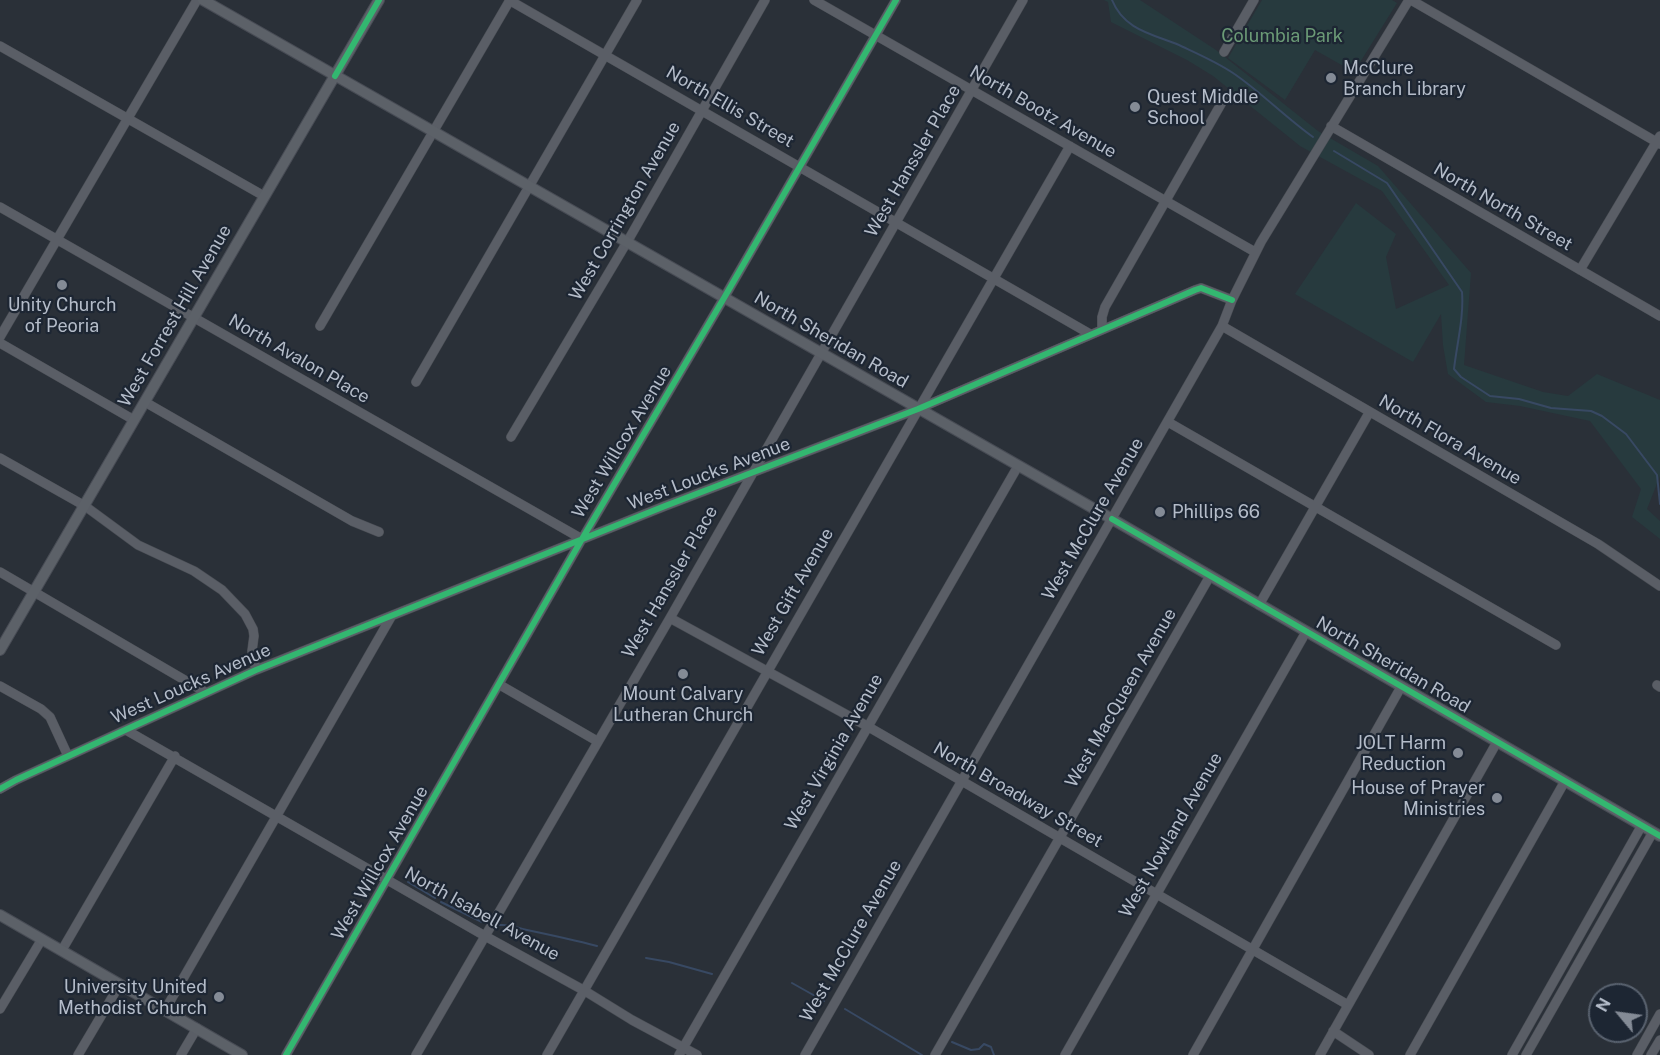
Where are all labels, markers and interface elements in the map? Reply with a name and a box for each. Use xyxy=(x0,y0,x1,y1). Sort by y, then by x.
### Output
park label: Columbia Park xyxy=(1221,25,1343,47)
place label: McClure Branch Library xyxy=(1343,57,1466,100)
street label: North Bootz Avenue xyxy=(966,61,1120,163)
street label: North Ellis Street xyxy=(662,62,798,152)
marker: McClure Branch Library xyxy=(1324,71,1338,85)
street label: West Hanssler Place xyxy=(861,81,965,241)
place label: Quest Middle School xyxy=(1147,86,1259,128)
marker: Quest Middle School xyxy=(1128,100,1142,114)
street label: West Corrington Avenue xyxy=(565,118,685,304)
street label: North North Street xyxy=(1430,158,1576,256)
street label: West Forrest Hill Avenue xyxy=(114,221,236,411)
marker: Unity Church of Peoria xyxy=(55,278,69,292)
street label: North Sheridan Road xyxy=(750,287,912,393)
place label: Unity Church of Peoria xyxy=(8,294,116,336)
street label: North Avalon Place xyxy=(225,310,373,408)
street label: West Willcox Avenue xyxy=(568,362,676,522)
street label: North Flora Avenue xyxy=(1375,390,1525,490)
street label: West Loucks Avenue xyxy=(625,433,793,515)
street label: West McClure Avenue xyxy=(1038,434,1148,604)
place label: Phillips 66 xyxy=(1172,501,1260,523)
street label: West Hanssler Place xyxy=(618,502,722,662)
marker: Phillips 66 xyxy=(1153,505,1167,519)
street label: West Gift Avenue xyxy=(748,524,838,660)
street label: West MacQueen Avenue xyxy=(1061,605,1181,791)
street label: North Sheridan Road xyxy=(1312,612,1474,718)
street label: West Loucks Avenue xyxy=(108,639,274,729)
marker: Mount Calvary Lutheran Church xyxy=(676,667,690,681)
street label: West Virginia Avenue xyxy=(780,670,888,834)
place label: Mount Calvary Lutheran Church xyxy=(613,683,753,726)
place label: JOLT Harm Reduction xyxy=(1356,732,1446,774)
street label: North Broadway Street xyxy=(929,738,1107,852)
marker: JOLT Harm Reduction xyxy=(1451,746,1465,760)
street label: West Nowland Avenue xyxy=(1115,749,1227,921)
place label: House of Prayer Ministries xyxy=(1351,777,1485,820)
street label: West Willcox Avenue xyxy=(327,782,433,944)
marker: House of Prayer Ministries xyxy=(1490,791,1504,805)
street label: West McClure Avenue xyxy=(796,856,906,1026)
street label: North Isabell Avenue xyxy=(401,862,563,966)
place label: University United Methodist Church xyxy=(58,976,207,1018)
north arrow xyxy=(1588,983,1648,1043)
marker: University United Methodist Church xyxy=(212,990,226,1004)
text: N xyxy=(1592,995,1615,1015)

